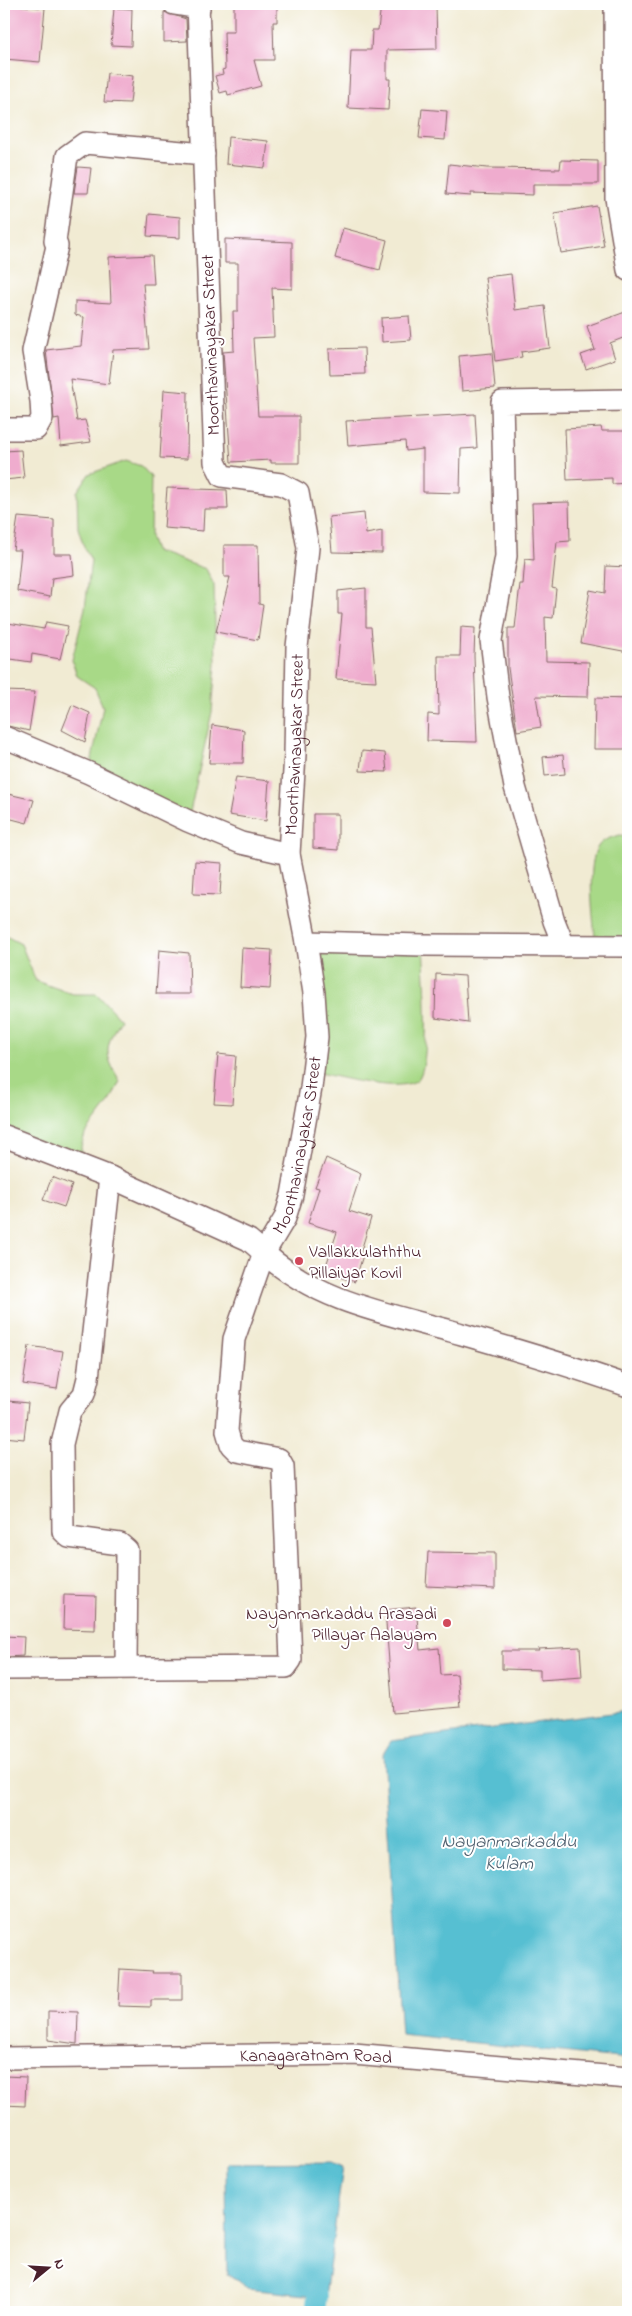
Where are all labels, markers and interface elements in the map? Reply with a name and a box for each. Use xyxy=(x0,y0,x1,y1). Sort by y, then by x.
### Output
street label: Moorthavinayakar Street xyxy=(196,254,228,436)
street label: Moorthavinayakar Street xyxy=(279,654,312,836)
street label: Moorthavinayakar Street xyxy=(267,1055,330,1240)
place label: Vallakkulaththu Pillaiyar Kovil xyxy=(308,1240,421,1287)
marker: Vallakkulaththu Pillaiyar Kovil xyxy=(293,1255,305,1267)
place label: Nayanmarkaddu Arasadi Pillayar Aalayam xyxy=(246,1602,437,1649)
marker: Nayanmarkaddu Arasadi Pillayar Aalayam xyxy=(441,1617,453,1629)
water label: Nayanmarkaddu Kulam xyxy=(442,1829,577,1878)
street label: Kanagaratnam Road xyxy=(240,2043,393,2072)
north arrow xyxy=(22,2244,72,2294)
text: N xyxy=(47,2257,70,2272)

